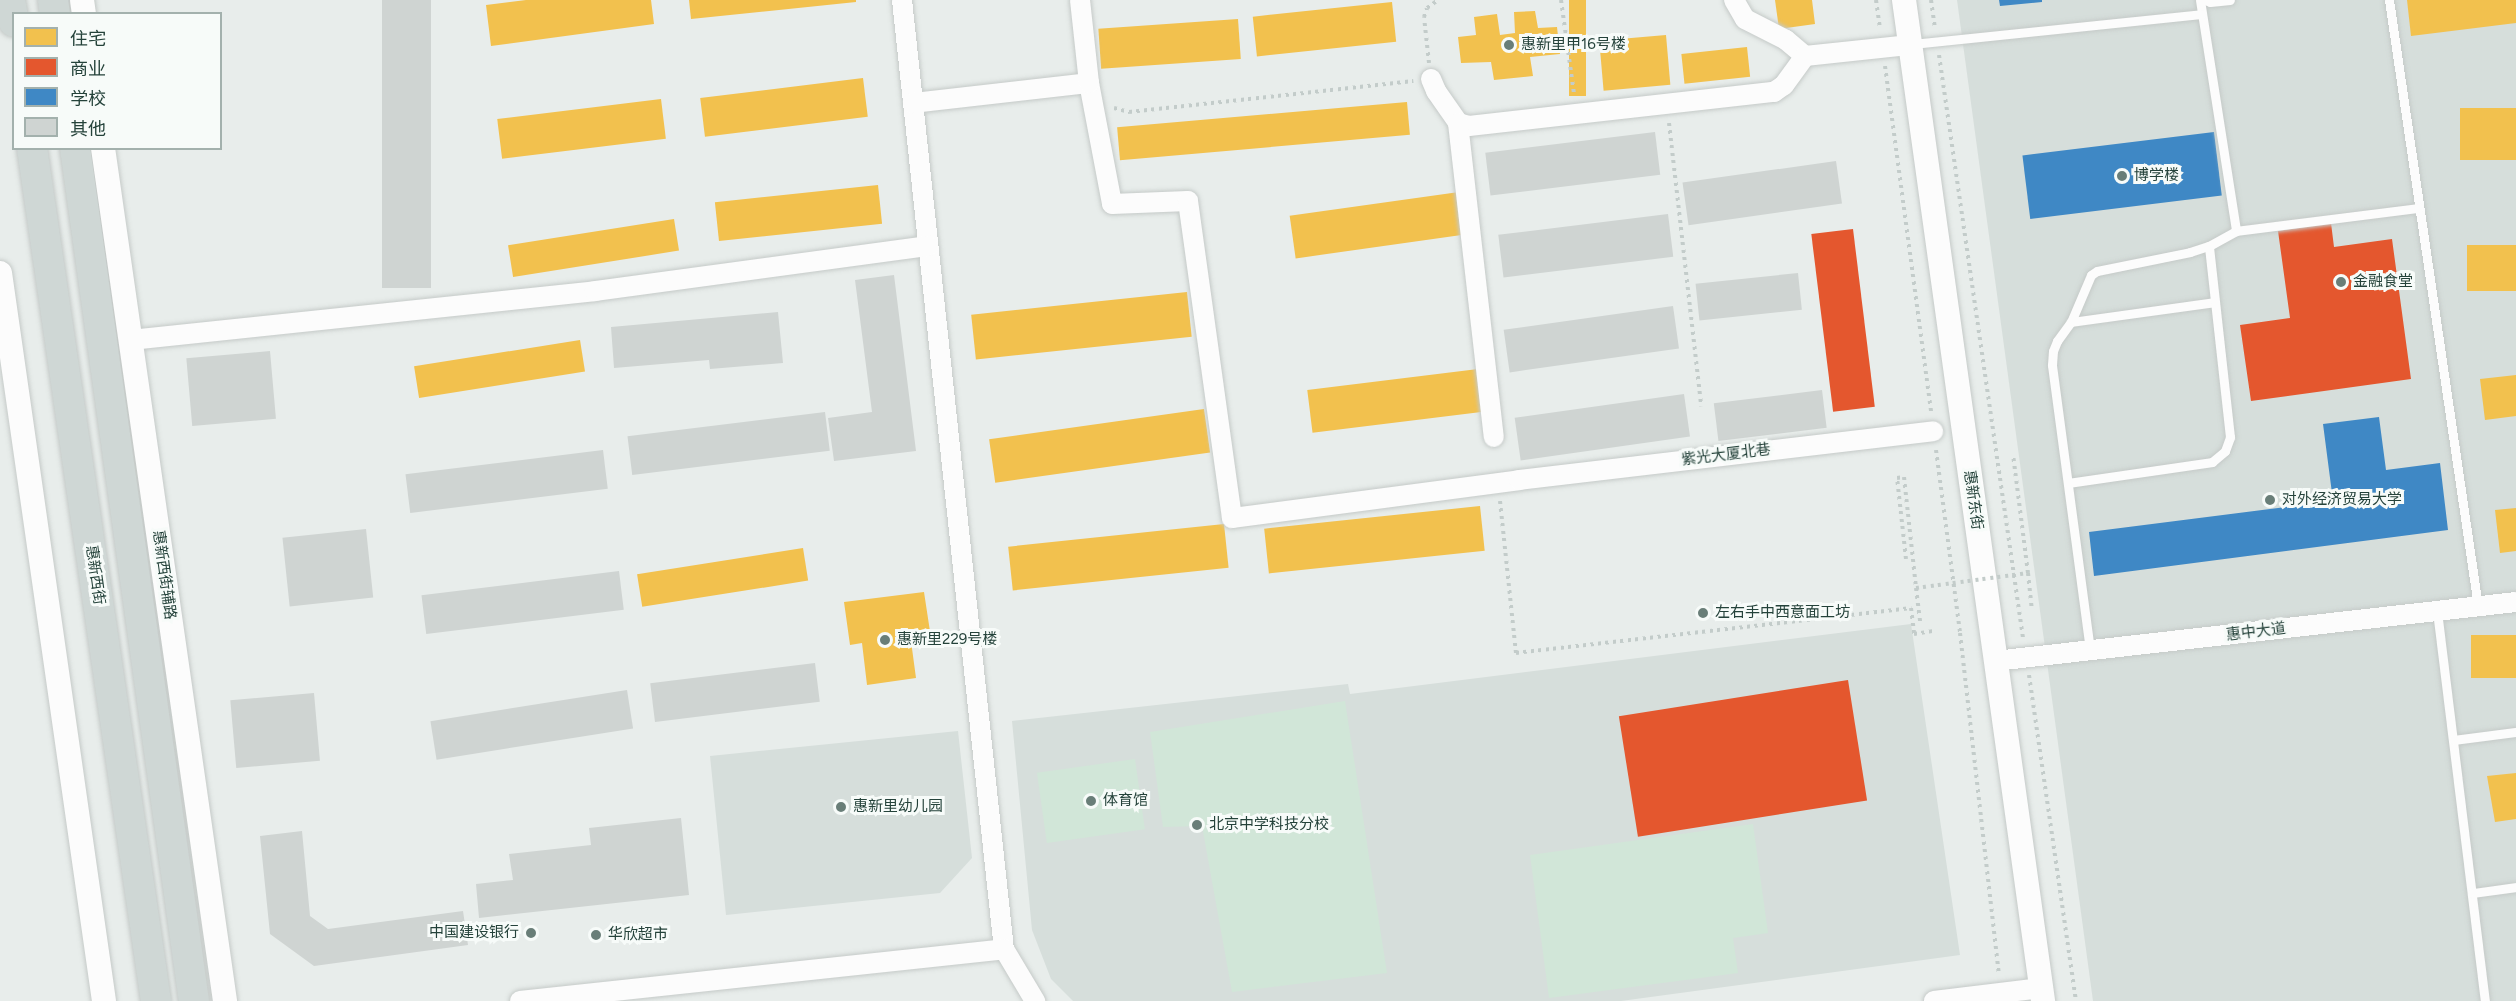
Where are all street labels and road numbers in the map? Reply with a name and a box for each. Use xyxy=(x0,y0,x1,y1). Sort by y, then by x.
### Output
street label: 紫光大厦北巷 xyxy=(1680,441,1772,469)
street label: 惠新东街 xyxy=(1960,469,1986,531)
street label: 惠新西街辅路 xyxy=(149,529,179,621)
street label: 惠新西街 xyxy=(82,544,108,606)
street label: 惠中大道 xyxy=(2225,619,2287,645)

